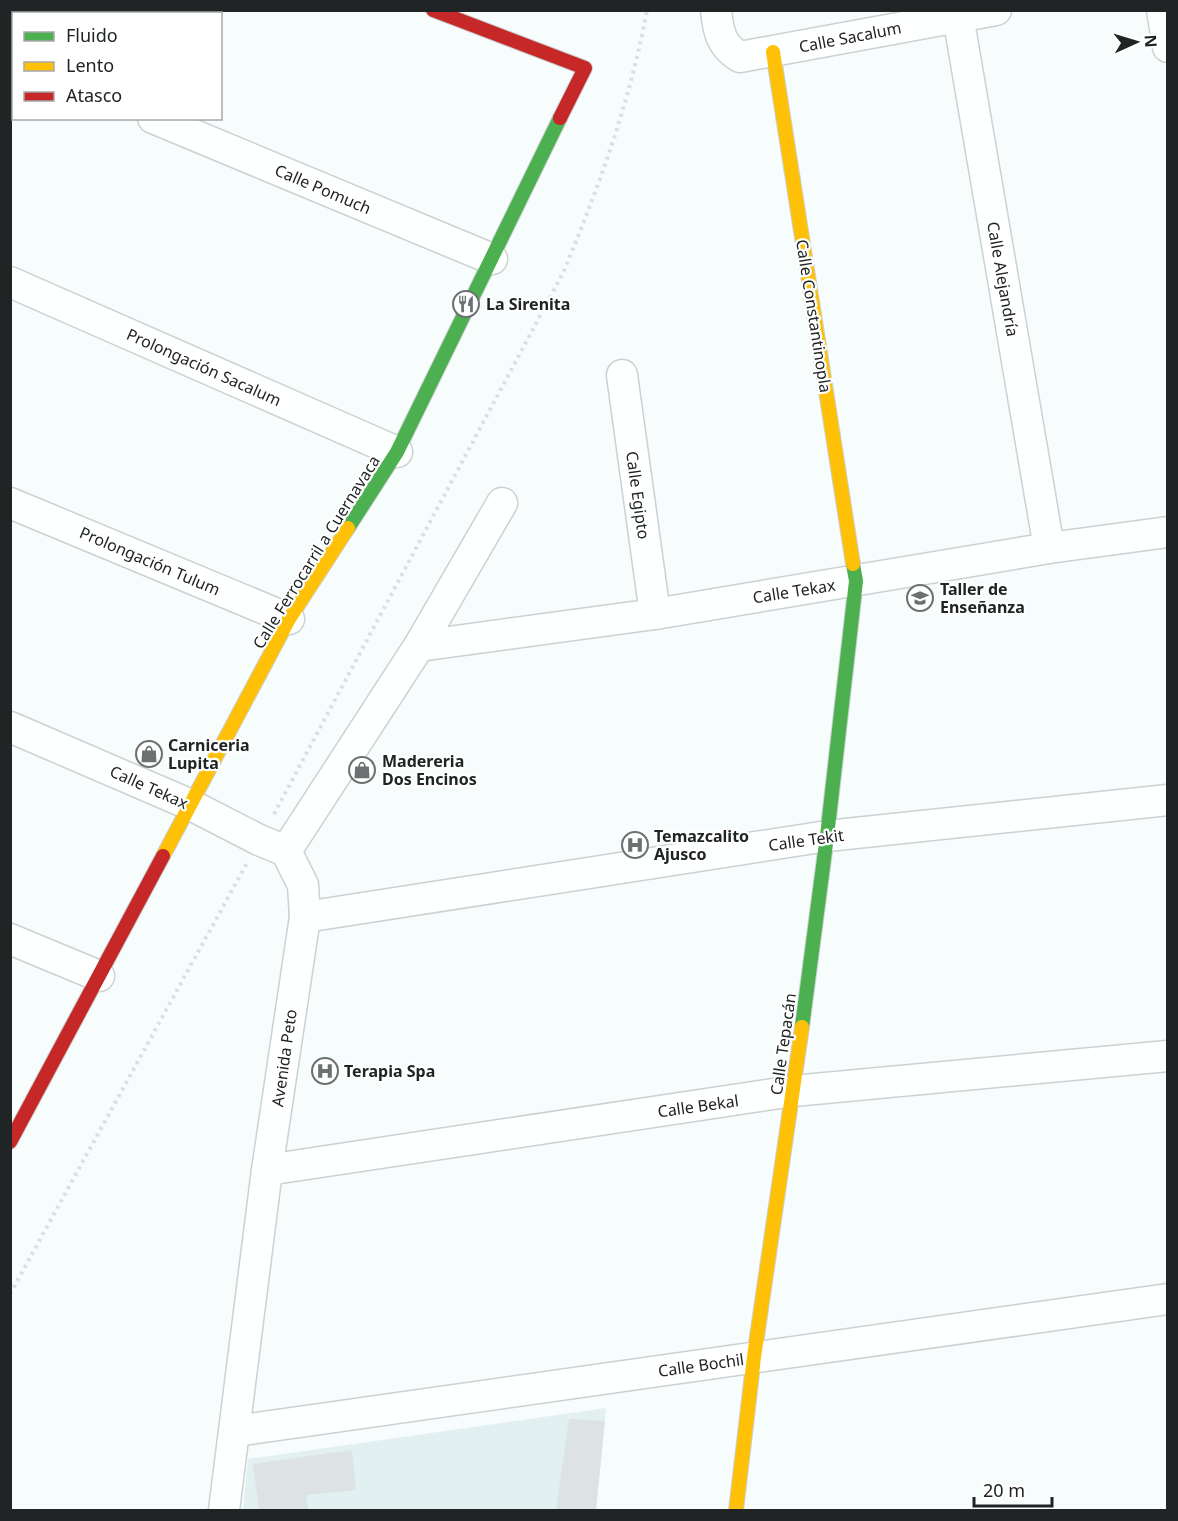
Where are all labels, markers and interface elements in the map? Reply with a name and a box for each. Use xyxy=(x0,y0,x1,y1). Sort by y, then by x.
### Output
legend xyxy=(12,12,222,120)
north arrow xyxy=(1106,12,1166,72)
street label: Calle Sacalum xyxy=(797,16,903,58)
text: Fluido xyxy=(66,23,118,47)
text: N xyxy=(1140,34,1162,48)
text: Lento xyxy=(66,53,114,77)
text: Atasco xyxy=(66,83,122,107)
street label: Calle Pomuch xyxy=(272,159,374,219)
street label: Calle Alejandría xyxy=(982,220,1024,338)
street label: Calle Constantinopla xyxy=(791,238,837,394)
restaurant icon: La Sirenita xyxy=(451,289,481,319)
place label: La Sirenita xyxy=(486,293,570,315)
street label: Prolongación Sacalum xyxy=(123,323,285,411)
street label: Calle Egipto xyxy=(621,450,655,540)
street label: Calle Ferrocarril a Cuernavaca xyxy=(247,451,385,653)
street label: Prolongación Tulum xyxy=(76,521,224,601)
street label: Calle Tekax xyxy=(751,574,837,608)
place label: Taller de Enseñanza xyxy=(940,578,1025,618)
school or university icon: Taller de Enseñanza xyxy=(905,583,935,613)
place label: Carniceria Lupita xyxy=(168,734,250,774)
shop icon: Carniceria Lupita xyxy=(134,739,164,769)
place label: Madereria Dos Encinos xyxy=(382,750,477,790)
shop icon: Madereria Dos Encinos xyxy=(347,755,377,785)
street label: Calle Tekax xyxy=(106,760,192,814)
street label: Calle Tekit xyxy=(767,824,845,856)
place label: Temazcalito Ajusco xyxy=(654,825,749,865)
hospital icon: Temazcalito Ajusco xyxy=(620,830,650,860)
street label: Calle Tepacán xyxy=(765,992,801,1096)
street label: Avenida Peto xyxy=(266,1008,302,1108)
hospital icon: Terapia Spa xyxy=(310,1056,340,1086)
place label: Terapia Spa xyxy=(344,1060,435,1082)
street label: Calle Bekal xyxy=(656,1089,740,1123)
street label: Calle Bochil xyxy=(657,1348,745,1382)
scale bar xyxy=(974,1470,1052,1508)
text: 20 m xyxy=(983,1478,1025,1502)

